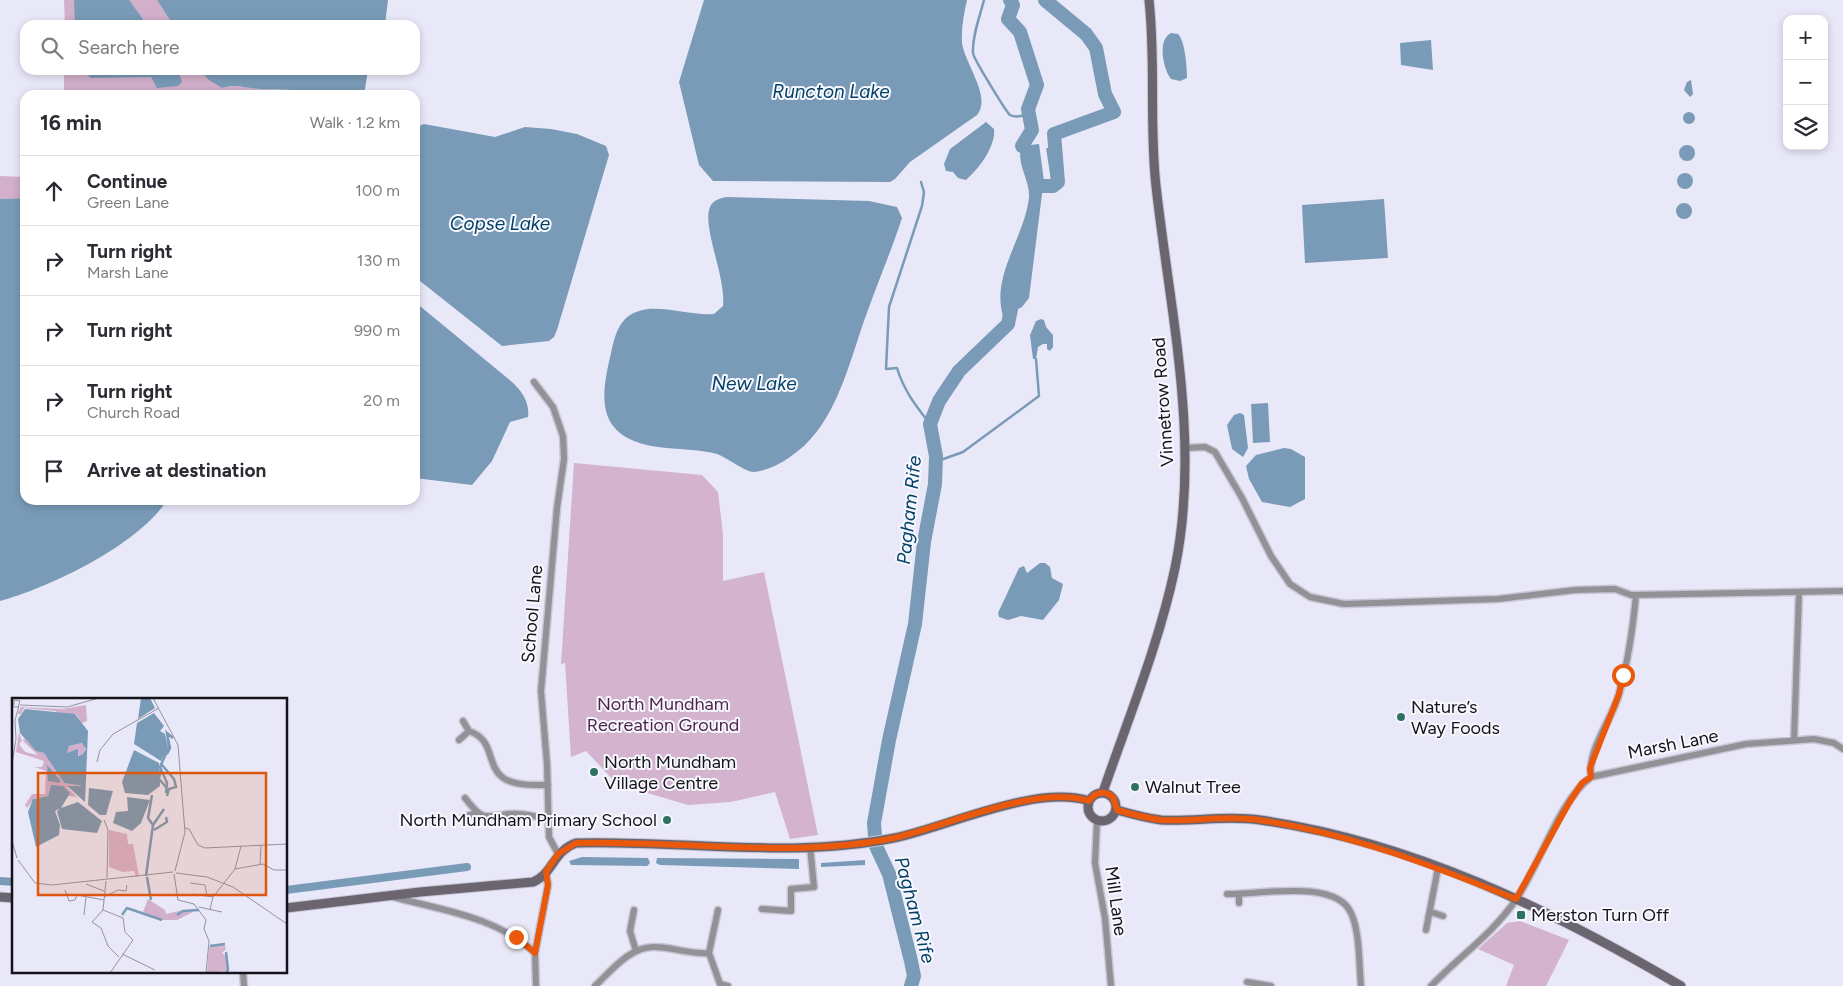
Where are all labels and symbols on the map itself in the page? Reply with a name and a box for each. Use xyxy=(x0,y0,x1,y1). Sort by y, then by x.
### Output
water label: Runcton Lake xyxy=(772,80,890,103)
water label: Copse Lake xyxy=(450,212,551,235)
street label: Vinnetrow Road xyxy=(1148,337,1178,467)
water label: New Lake xyxy=(711,372,797,395)
water label: Pagham Rife xyxy=(892,454,926,566)
street label: School Lane xyxy=(517,564,547,664)
route start xyxy=(1612,664,1635,687)
park label: North Mundham Recreation Ground xyxy=(587,693,739,736)
place label: Nature’s Way Foods xyxy=(1411,696,1500,739)
inset map xyxy=(12,698,288,974)
marker: Nature’s Way Foods xyxy=(1395,711,1407,723)
street label: Marsh Lane xyxy=(1626,724,1720,764)
place label: North Mundham Village Centre xyxy=(604,751,736,794)
marker: North Mundham Village Centre xyxy=(588,766,600,778)
place label: Walnut Tree xyxy=(1145,776,1241,798)
marker: Walnut Tree xyxy=(1129,781,1141,793)
place label: North Mundham Primary School xyxy=(400,809,657,831)
marker: North Mundham Primary School xyxy=(661,814,673,826)
water label: Pagham Rife xyxy=(890,854,940,966)
street label: Mill Lane xyxy=(1100,865,1132,937)
place label: Merston Turn Off xyxy=(1531,904,1670,926)
marker: Merston Turn Off xyxy=(1515,909,1527,921)
route end xyxy=(505,926,528,949)

